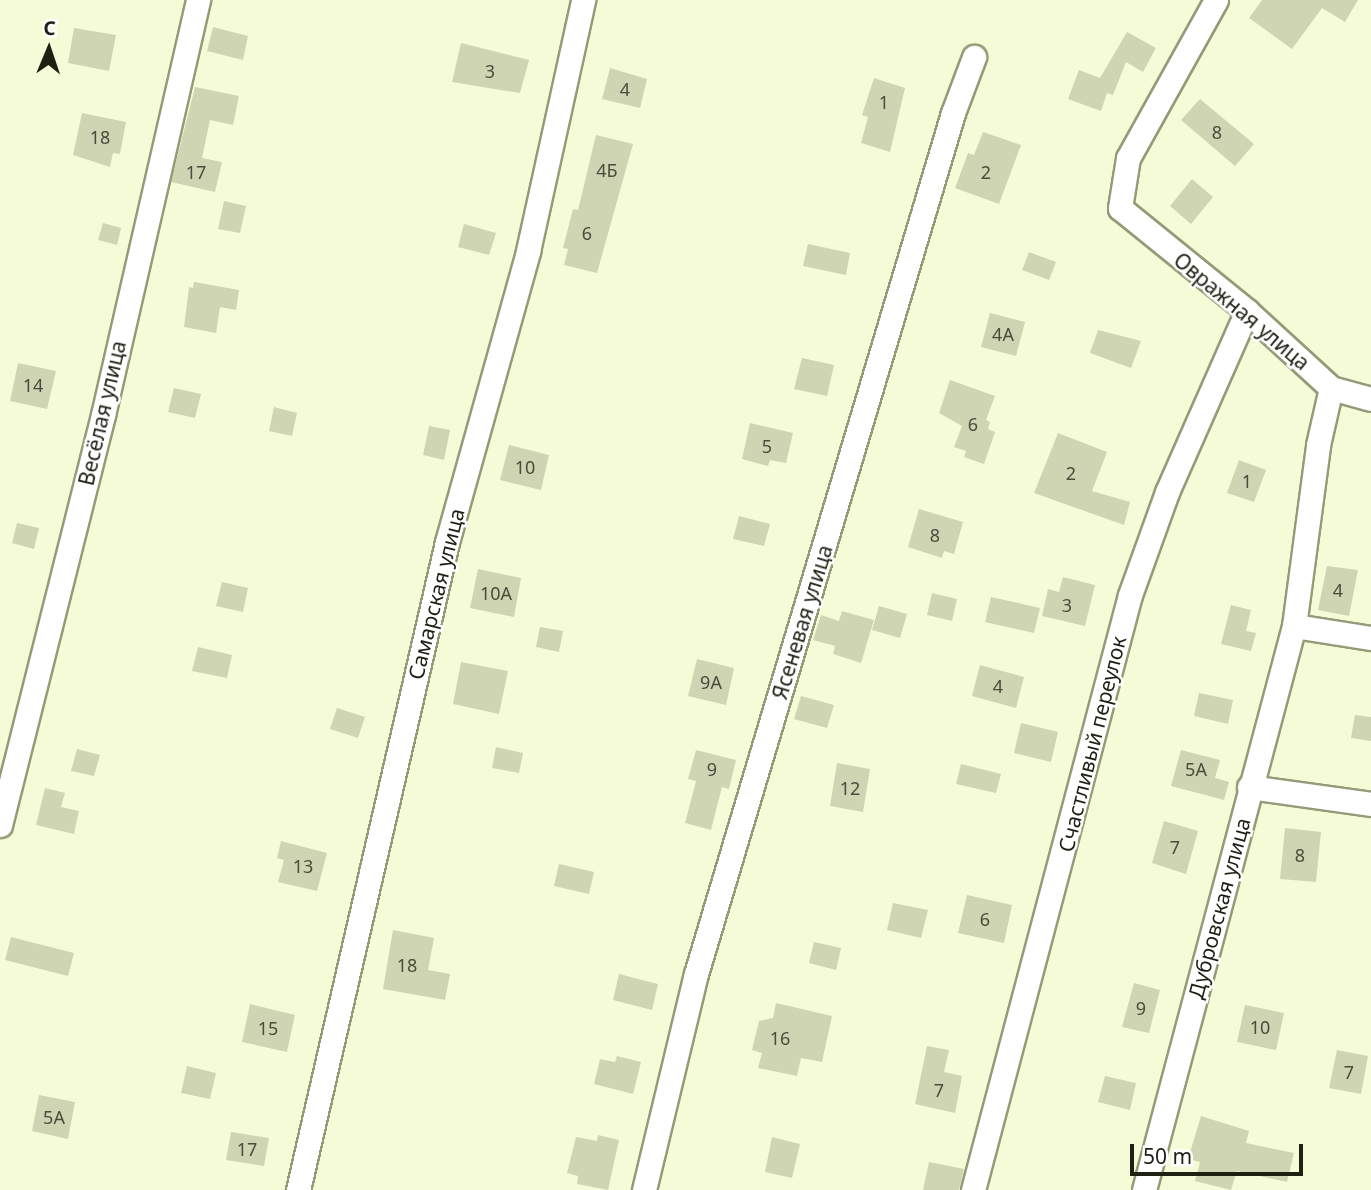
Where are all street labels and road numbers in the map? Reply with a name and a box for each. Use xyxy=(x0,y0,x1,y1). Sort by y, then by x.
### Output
street label: Овражная улица xyxy=(1169,247,1315,375)
street label: Весёлая улица xyxy=(73,338,131,488)
street label: Самарская улица xyxy=(403,506,469,682)
street label: Ясеневая улица xyxy=(767,542,837,702)
street label: Счастливый переулок xyxy=(1053,633,1131,855)
street label: Дубровская улица xyxy=(1183,815,1255,1001)

